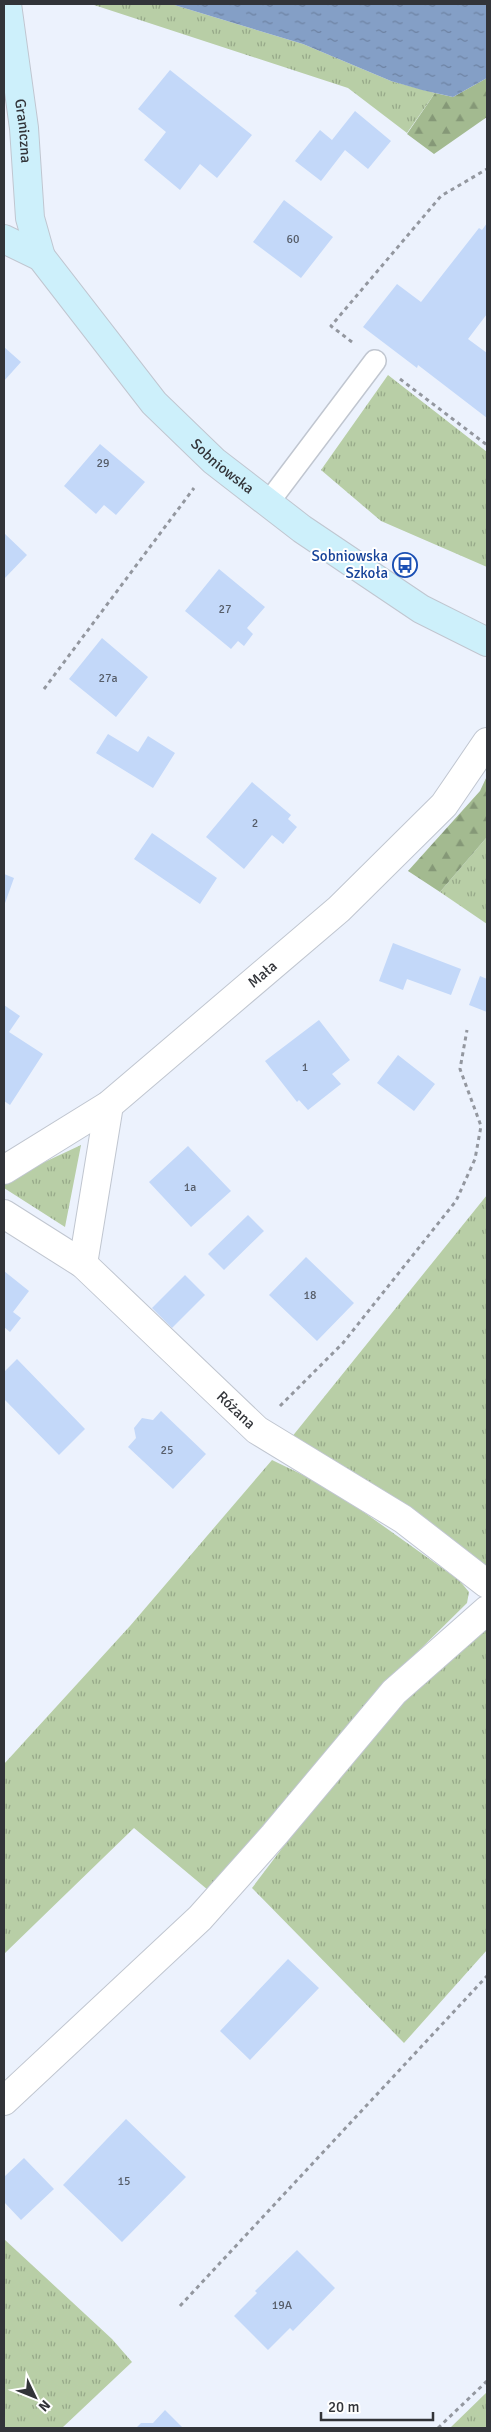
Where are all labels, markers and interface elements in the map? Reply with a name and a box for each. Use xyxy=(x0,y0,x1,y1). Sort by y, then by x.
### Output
street label: Graniczna xyxy=(11,98,35,164)
house number: 60 xyxy=(287,232,299,247)
street label: Sobniowska xyxy=(187,435,258,498)
house number: 29 xyxy=(97,456,109,471)
place label: Sobniowska Szkoła xyxy=(312,547,388,582)
bus stop icon: Sobniowska Szkoła xyxy=(392,552,418,578)
house number: 27 xyxy=(219,602,231,617)
house number: 27a xyxy=(98,671,118,686)
house number: 2 xyxy=(252,816,258,831)
street label: Mała xyxy=(244,957,281,992)
house number: 1 xyxy=(302,1060,308,1075)
house number: 1a xyxy=(184,1180,196,1195)
house number: 18 xyxy=(304,1288,316,1303)
street label: Różana xyxy=(213,1387,259,1433)
house number: 25 xyxy=(161,1443,173,1458)
house number: 15 xyxy=(118,2174,130,2189)
house number: 19A xyxy=(272,2298,293,2313)
north arrow xyxy=(10,2372,60,2422)
scale bar xyxy=(321,2390,434,2422)
text: N xyxy=(35,2396,54,2415)
text: 20 m xyxy=(328,2398,359,2416)

